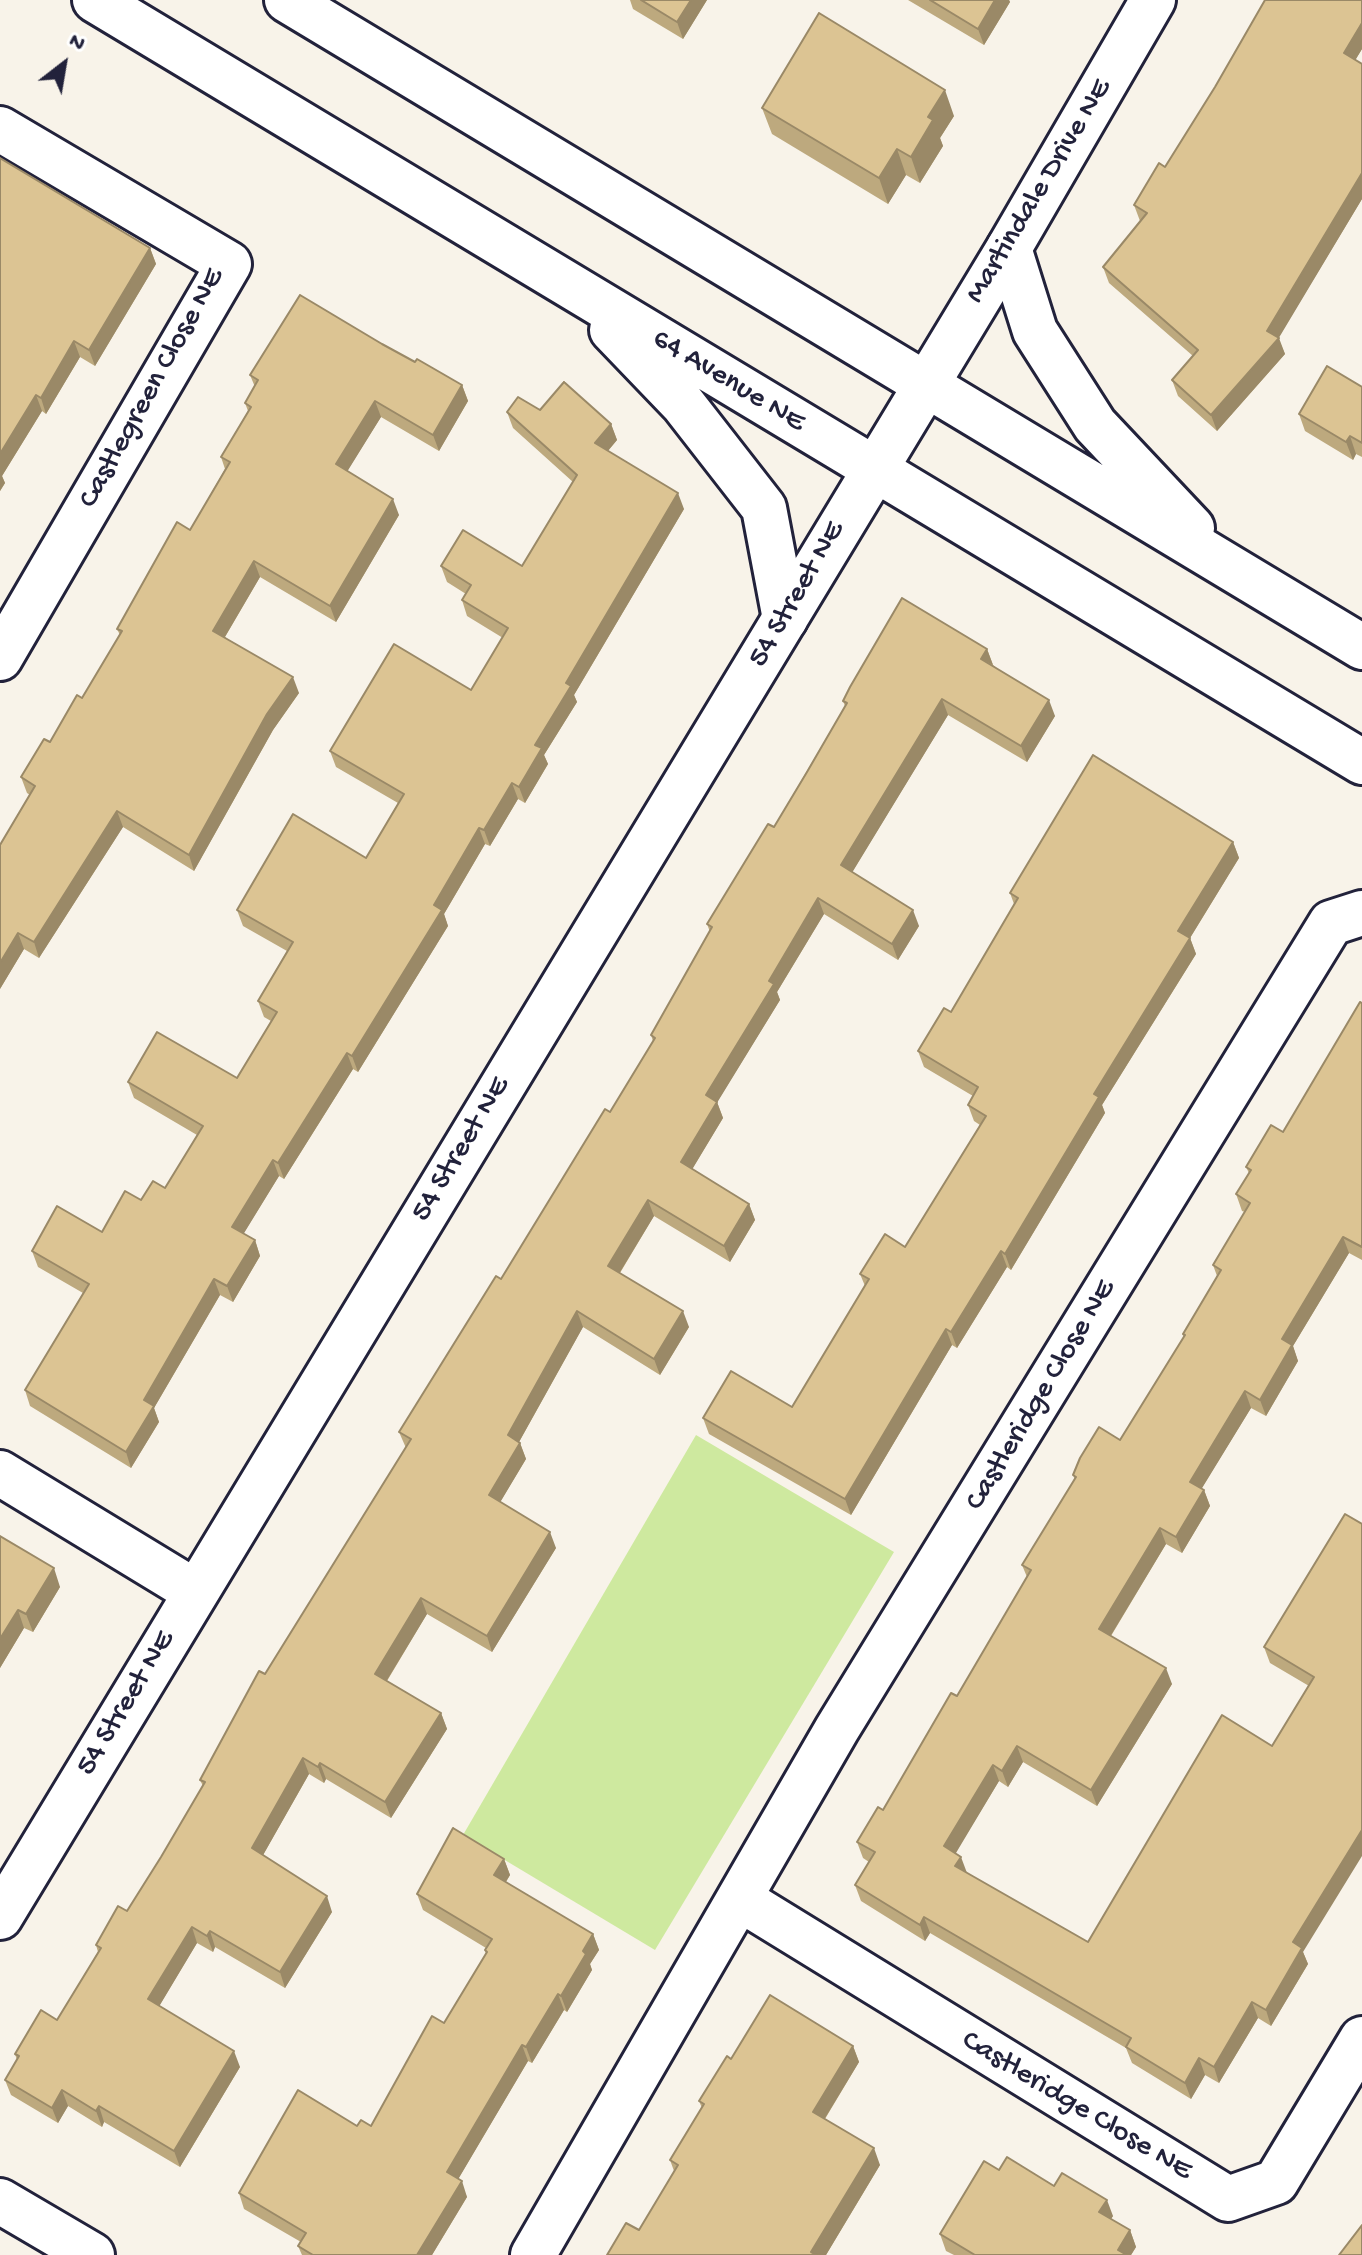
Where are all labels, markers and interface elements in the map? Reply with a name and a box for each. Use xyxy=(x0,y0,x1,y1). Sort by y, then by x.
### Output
north arrow xyxy=(24,24,104,104)
text: N xyxy=(64,29,89,58)
street label: Martindale Drive NE xyxy=(959,73,1121,311)
street label: Castlegreen Close NE xyxy=(72,263,234,515)
street label: 64 Avenue NE xyxy=(645,322,811,442)
street label: 54 Street NE xyxy=(742,516,854,674)
street label: 54 Street NE xyxy=(405,1071,519,1229)
street label: Castleridge Close NE xyxy=(959,1274,1125,1518)
street label: 54 Street NE xyxy=(70,1625,184,1783)
street label: Castleridge Close NE xyxy=(954,2024,1198,2190)

